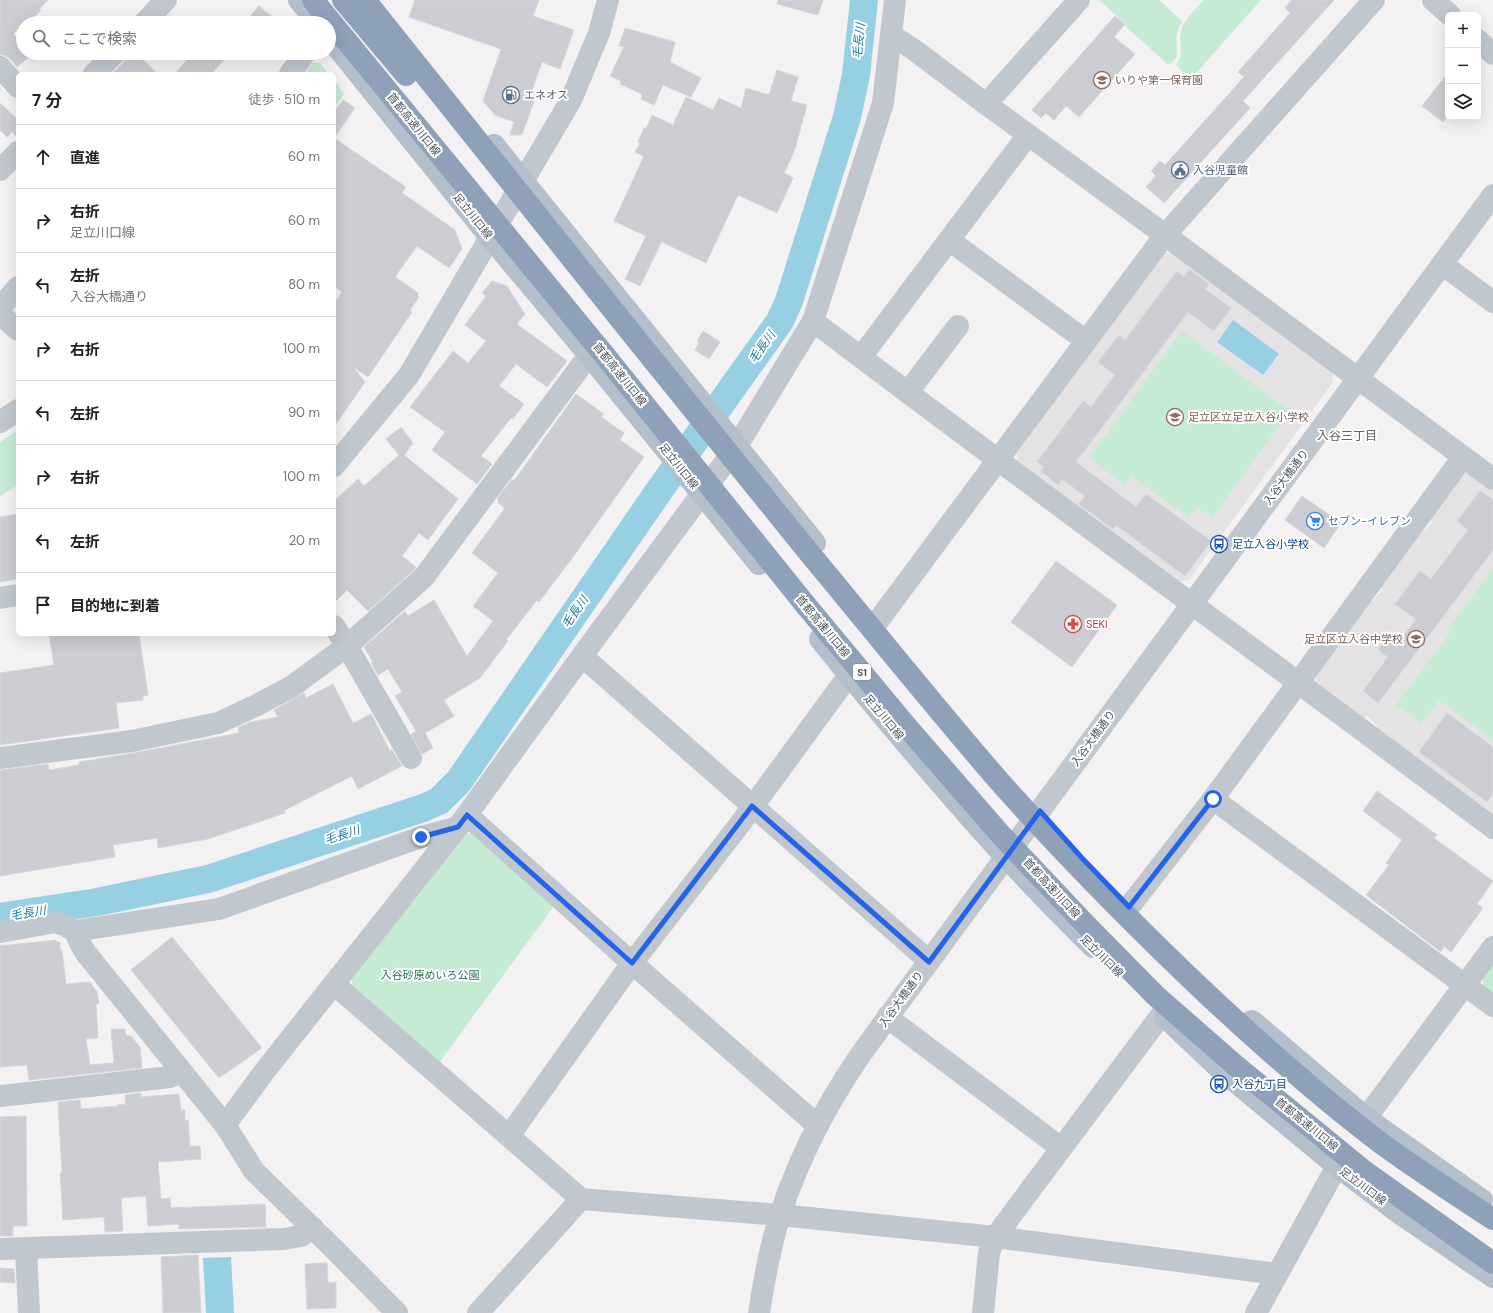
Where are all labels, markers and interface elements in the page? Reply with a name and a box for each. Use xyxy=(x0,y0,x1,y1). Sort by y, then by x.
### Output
map controls xyxy=(1445,12,1481,120)
button: + xyxy=(1445,12,1481,48)
search box xyxy=(16,16,336,60)
water label: 毛長川 xyxy=(849,20,869,60)
icon: search xyxy=(30,27,52,49)
text: ここで検索 xyxy=(62,29,137,49)
button: − xyxy=(1445,48,1481,84)
school or university icon: いりや第一保育園 xyxy=(1092,70,1112,90)
place label: いりや第一保育園 xyxy=(1115,73,1203,87)
button: layers xyxy=(1445,84,1481,120)
fuel station icon: エネオス xyxy=(501,85,521,105)
place label: エネオス xyxy=(524,88,568,102)
text: 7 分 xyxy=(32,89,62,111)
street label: 首都高速川口線 xyxy=(384,90,444,158)
text: 徒歩 · 510 m xyxy=(249,91,320,108)
icon: ahead xyxy=(32,146,54,168)
text: 直進 xyxy=(70,148,100,168)
text: 60 m xyxy=(288,148,320,165)
public building icon: 入谷児童館 xyxy=(1170,160,1190,180)
place label: 入谷児童館 xyxy=(1193,163,1248,177)
street label: 足立川口線 xyxy=(450,190,496,242)
text: 右折 xyxy=(70,202,100,222)
icon: right xyxy=(32,210,54,232)
text: 60 m xyxy=(288,212,320,229)
text: 足立川口線 xyxy=(70,224,135,241)
text: 左折 xyxy=(70,266,100,286)
icon: left xyxy=(32,274,54,296)
text: 80 m xyxy=(288,276,320,293)
text: 入谷大橋通り xyxy=(70,288,148,305)
water label: 毛長川 xyxy=(745,326,780,366)
icon: right xyxy=(32,338,54,360)
text: 右折 xyxy=(70,340,100,360)
text: 100 m xyxy=(283,340,320,357)
street label: 首都高速川口線 xyxy=(590,340,650,408)
icon: left xyxy=(32,402,54,424)
text: 左折 xyxy=(70,404,100,424)
text: 90 m xyxy=(288,404,320,421)
school or university icon: 足立区立足立入谷小学校 xyxy=(1165,407,1185,427)
place label: 足立区立足立入谷小学校 xyxy=(1188,410,1309,424)
district label: 入谷三丁目 xyxy=(1317,428,1377,444)
street label: 足立川口線 xyxy=(656,440,702,492)
street label: 入谷大橋通り xyxy=(1261,446,1311,508)
icon: right xyxy=(32,466,54,488)
text: 右折 xyxy=(70,468,100,488)
text: 100 m xyxy=(283,468,320,485)
supermarket icon: セブン-イレブン xyxy=(1305,511,1325,531)
place label: セブン-イレブン xyxy=(1328,514,1411,528)
icon: left xyxy=(32,530,54,552)
text: 左折 xyxy=(70,532,100,552)
text: 20 m xyxy=(289,532,320,549)
bus stop icon: 足立入谷小学校 xyxy=(1209,534,1229,554)
place label: 足立入谷小学校 xyxy=(1232,537,1309,551)
water label: 毛長川 xyxy=(558,591,593,631)
street label: 首都高速川口線 xyxy=(793,592,853,660)
icon: arrive xyxy=(32,594,54,616)
text: 目的地に到着 xyxy=(70,596,160,616)
pharmacy icon: SEKI xyxy=(1063,614,1083,634)
place label: SEKI xyxy=(1086,617,1108,631)
school or university icon: 足立区立入谷中学校 xyxy=(1406,629,1426,649)
place label: 足立区立入谷中学校 xyxy=(1304,632,1403,646)
road number: S1 xyxy=(853,664,871,680)
street label: 足立川口線 xyxy=(861,691,907,743)
street label: 入谷大橋通り xyxy=(1068,707,1118,769)
route start xyxy=(1204,790,1222,808)
water label: 毛長川 xyxy=(322,821,363,848)
route end xyxy=(412,828,430,846)
street label: 首都高速川口線 xyxy=(1021,855,1083,921)
water label: 毛長川 xyxy=(9,902,49,924)
street label: 足立川口線 xyxy=(1077,932,1127,980)
park label: 入谷砂原めいろ公園 xyxy=(381,968,480,982)
street label: 入谷大橋通り xyxy=(876,968,926,1030)
bus stop icon: 入谷九丁目 xyxy=(1209,1074,1229,1094)
place label: 入谷九丁目 xyxy=(1232,1077,1287,1091)
street label: 首都高速川口線 xyxy=(1273,1094,1341,1154)
street label: 足立川口線 xyxy=(1337,1164,1389,1208)

